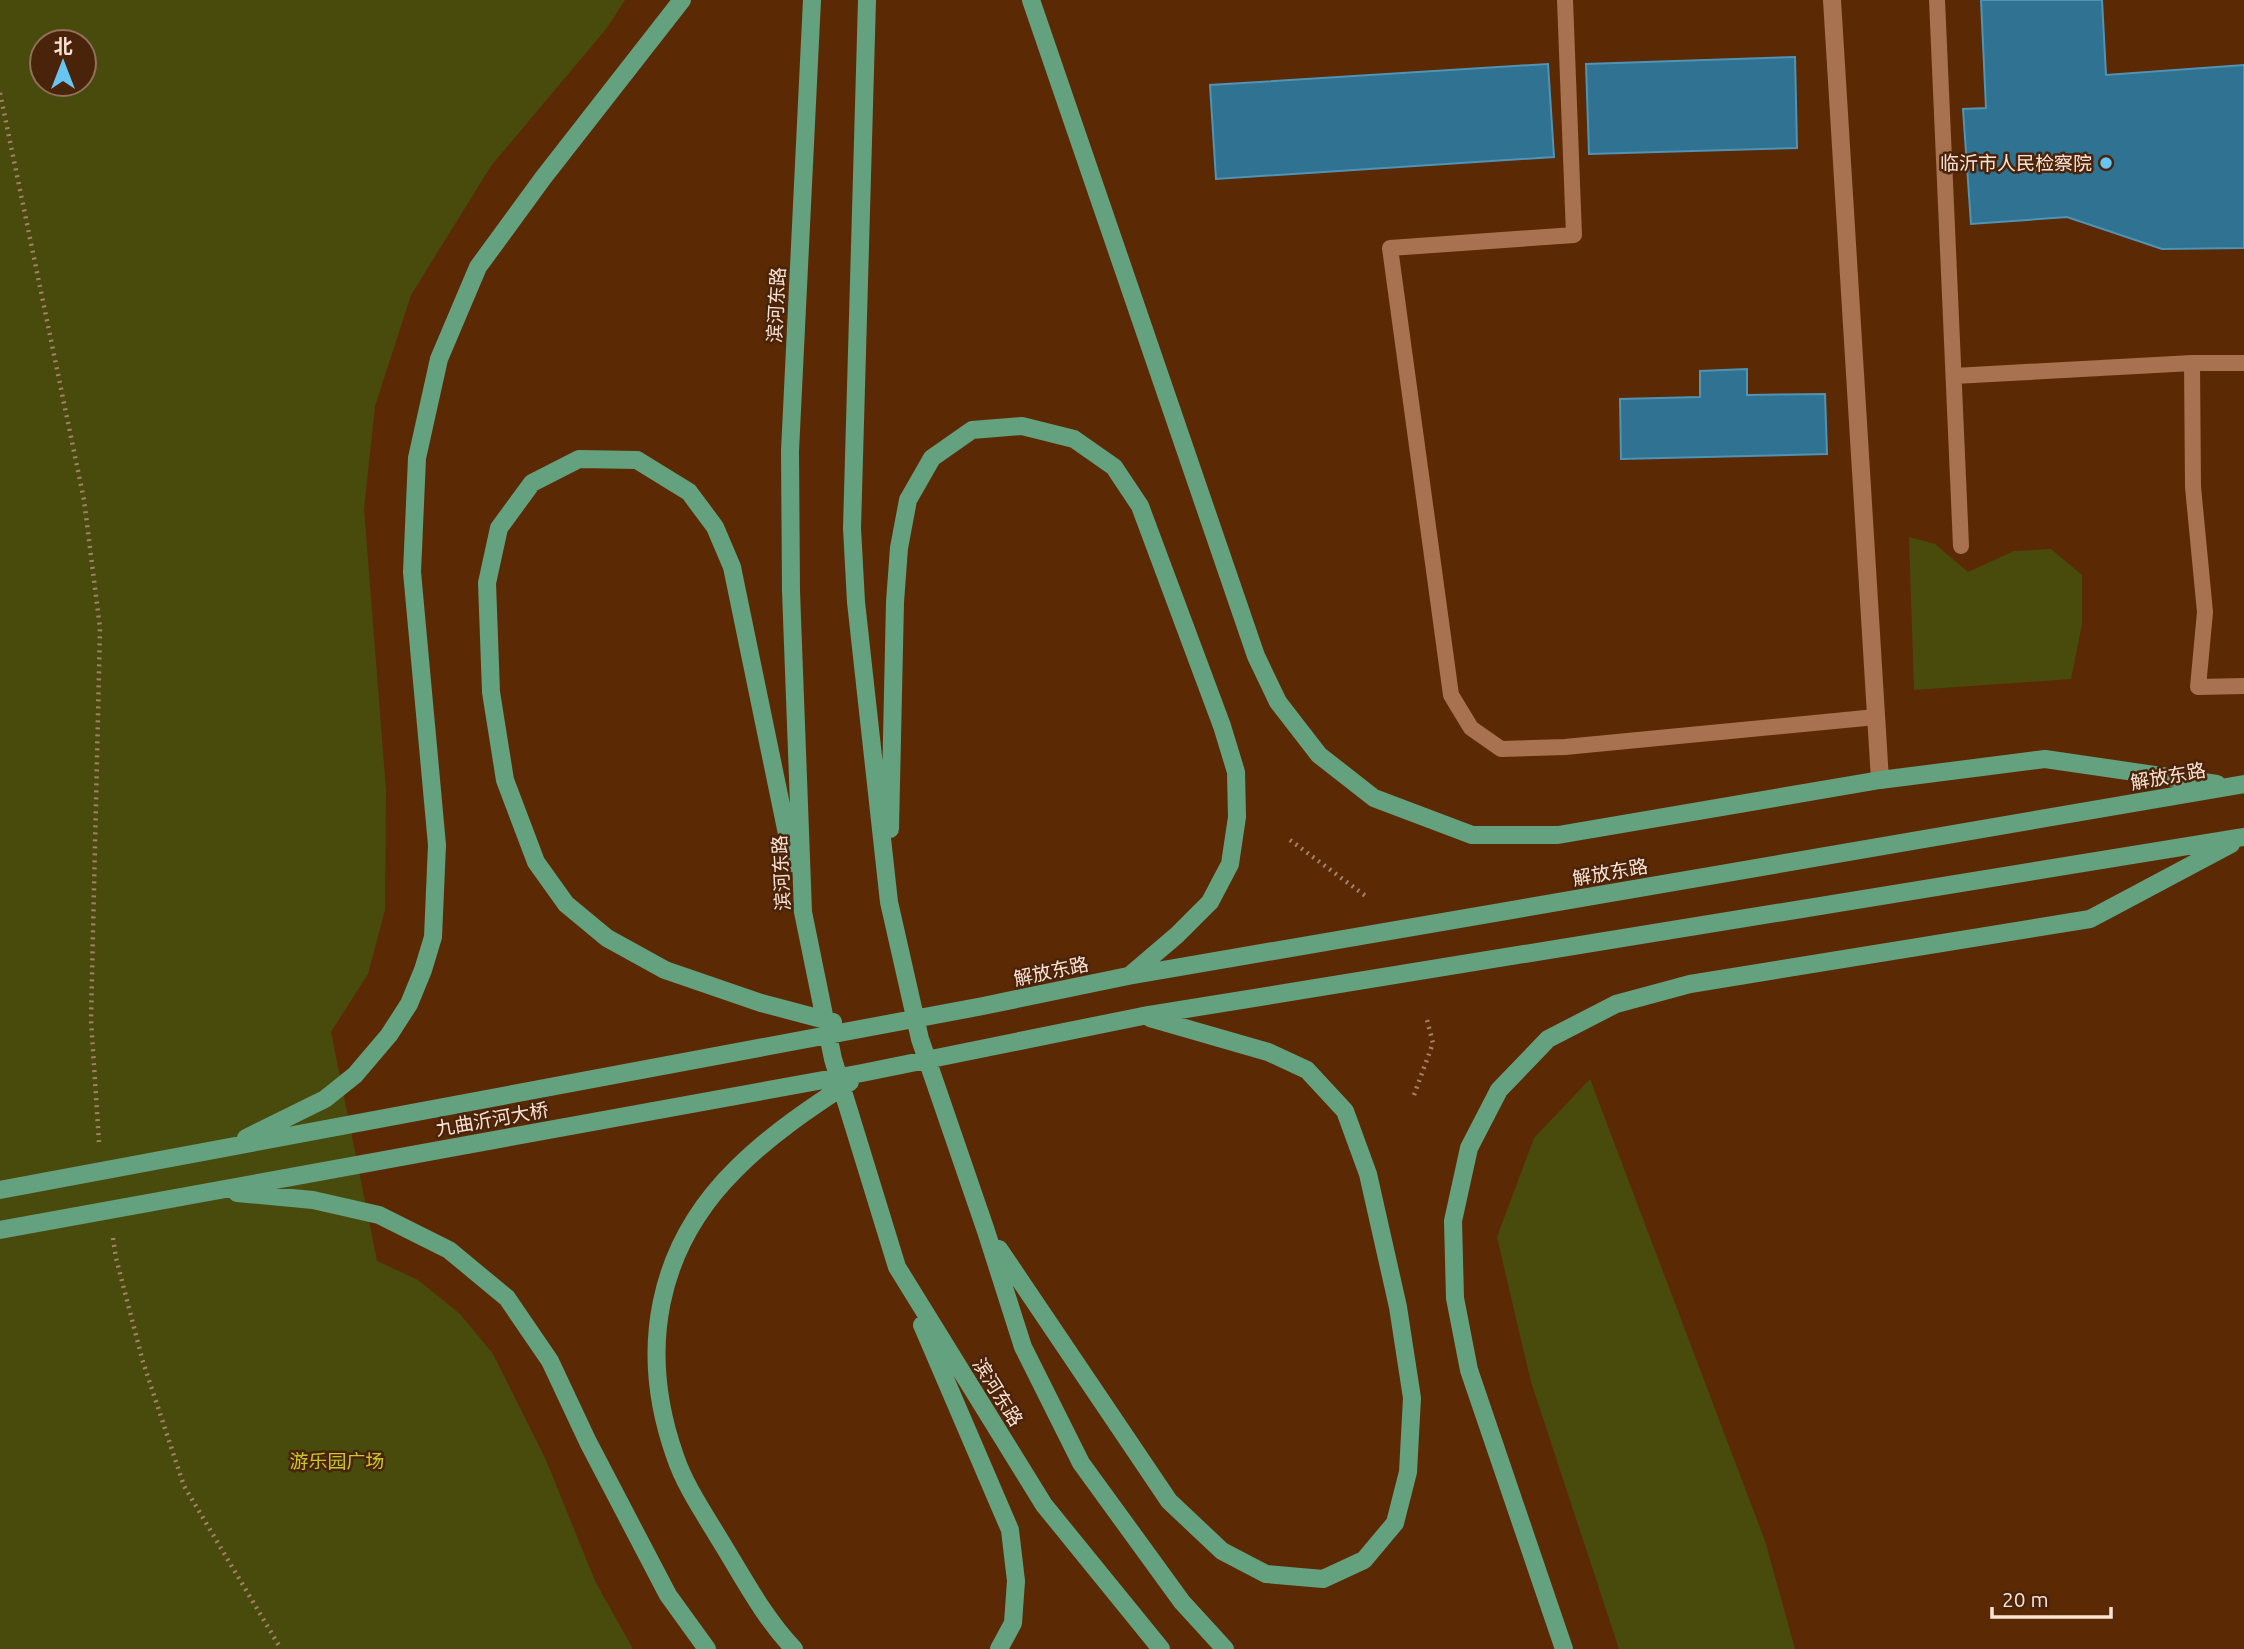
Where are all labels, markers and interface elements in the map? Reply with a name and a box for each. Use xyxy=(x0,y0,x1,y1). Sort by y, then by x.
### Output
north arrow xyxy=(28,28,98,98)
text: 北 xyxy=(53,35,73,57)
place label: 临沂市人民检察院 xyxy=(1940,152,2092,174)
marker: 临沂市人民检察院 xyxy=(2098,155,2114,171)
street label: 滨河东路 xyxy=(763,266,789,344)
street label: 解放东路 xyxy=(2129,759,2207,793)
street label: 滨河东路 xyxy=(768,834,794,912)
street label: 解放东路 xyxy=(1571,855,1649,889)
street label: 解放东路 xyxy=(1012,952,1090,990)
street label: 九曲沂河大桥 xyxy=(434,1098,550,1140)
street label: 滨河东路 xyxy=(969,1354,1027,1430)
park label: 游乐园广场 xyxy=(289,1450,385,1472)
scale bar xyxy=(1992,1576,2111,1620)
text: 20 m xyxy=(2002,1587,2049,1611)

